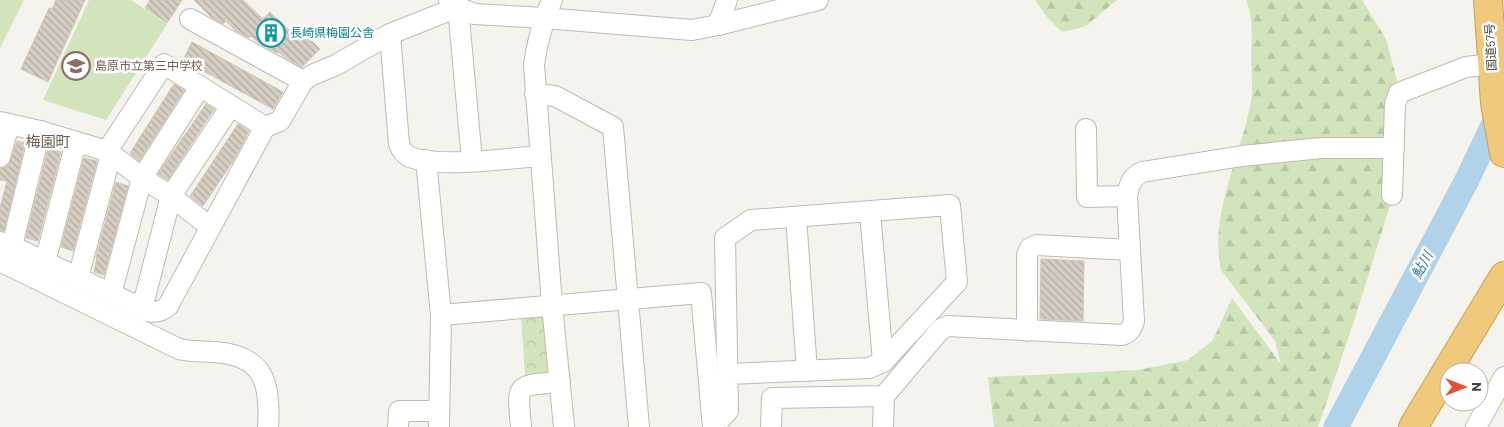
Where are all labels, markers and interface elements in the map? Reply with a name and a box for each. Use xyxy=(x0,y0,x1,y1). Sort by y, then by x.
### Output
building icon: 長崎県梅園公舎 xyxy=(256,18,286,48)
street label: 国道57号 xyxy=(1482,23,1498,71)
place label: 長崎県梅園公舎 xyxy=(290,25,374,39)
school or university icon: 島原市立第三中学校 xyxy=(61,51,91,81)
place label: 島原市立第三中学校 xyxy=(95,58,203,72)
district label: 梅園町 xyxy=(25,132,71,150)
water label: 鮎川 xyxy=(1407,247,1437,281)
north arrow xyxy=(1439,362,1489,412)
text: N xyxy=(1469,382,1486,392)

